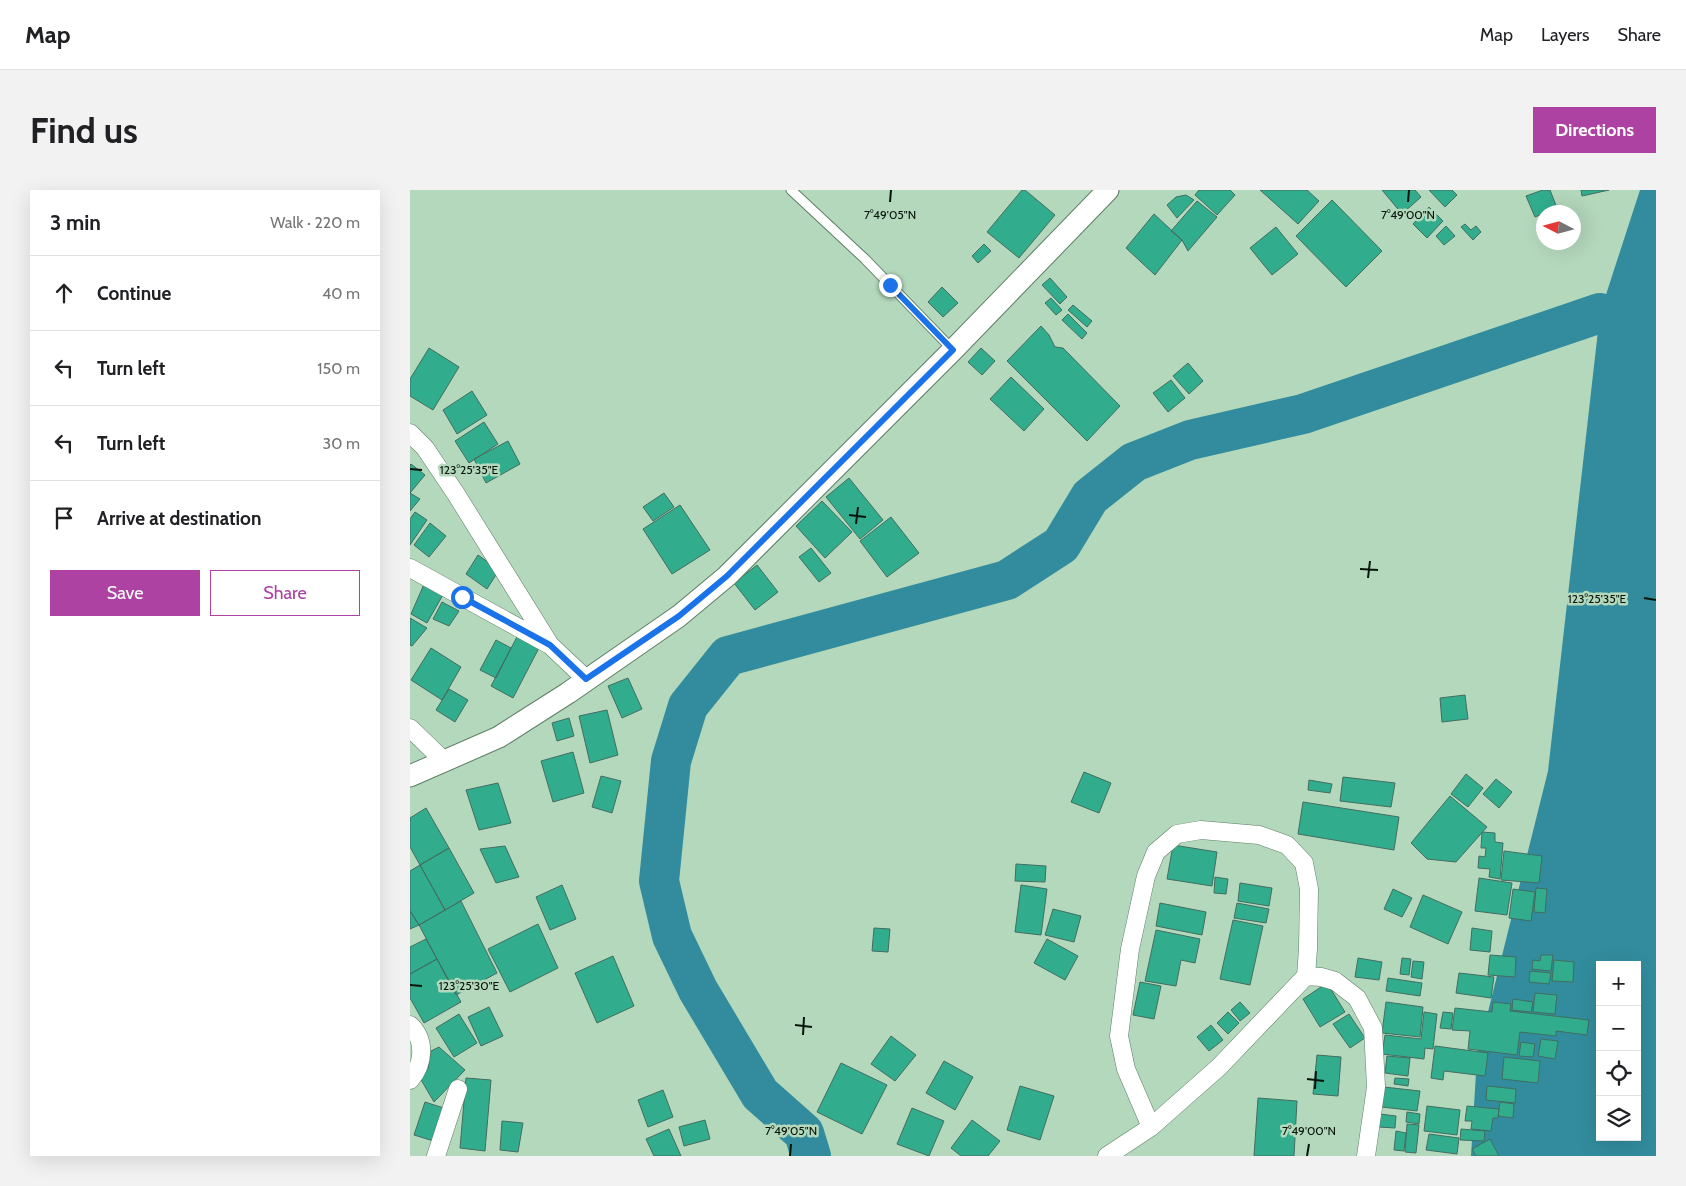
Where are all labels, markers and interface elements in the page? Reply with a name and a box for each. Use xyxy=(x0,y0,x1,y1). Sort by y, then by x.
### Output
text: Map xyxy=(25,20,71,49)
text: Map xyxy=(1480,24,1513,46)
text: Layers xyxy=(1541,24,1590,46)
text: Share xyxy=(1618,24,1661,46)
button: Directions xyxy=(1533,107,1656,153)
text: Find us xyxy=(30,109,138,152)
north arrow xyxy=(1536,205,1581,250)
text: 7°49'05"N xyxy=(864,207,916,222)
text: 7°49'00"N xyxy=(1381,207,1435,222)
text: 3 min xyxy=(50,210,101,235)
text: Walk · 220 m xyxy=(270,213,360,232)
route end xyxy=(879,274,902,297)
icon: ahead xyxy=(50,279,78,307)
text: Continue xyxy=(97,282,171,305)
text: 40 m xyxy=(322,284,360,303)
icon: left xyxy=(50,354,78,382)
text: Turn left xyxy=(97,357,165,380)
text: 150 m xyxy=(317,359,360,378)
icon: left xyxy=(50,429,78,457)
text: Turn left xyxy=(97,432,165,455)
text: 30 m xyxy=(323,434,360,453)
text: 123°25'35"E xyxy=(440,462,499,477)
icon: arrive xyxy=(50,504,78,532)
text: Arrive at destination xyxy=(97,507,261,530)
button: Save xyxy=(50,570,200,616)
button: Share xyxy=(210,570,360,616)
route start xyxy=(451,586,474,609)
text: 123°25'35"E xyxy=(1568,591,1627,606)
map controls xyxy=(1596,961,1641,1141)
button: + xyxy=(1596,961,1641,1006)
text: 123°25'30"E xyxy=(439,978,500,993)
button: − xyxy=(1596,1006,1641,1051)
button: locate xyxy=(1596,1051,1641,1096)
button: layers xyxy=(1596,1096,1641,1141)
text: 7°49'05"N xyxy=(765,1123,817,1138)
text: 7°49'00"N xyxy=(1282,1123,1336,1138)

